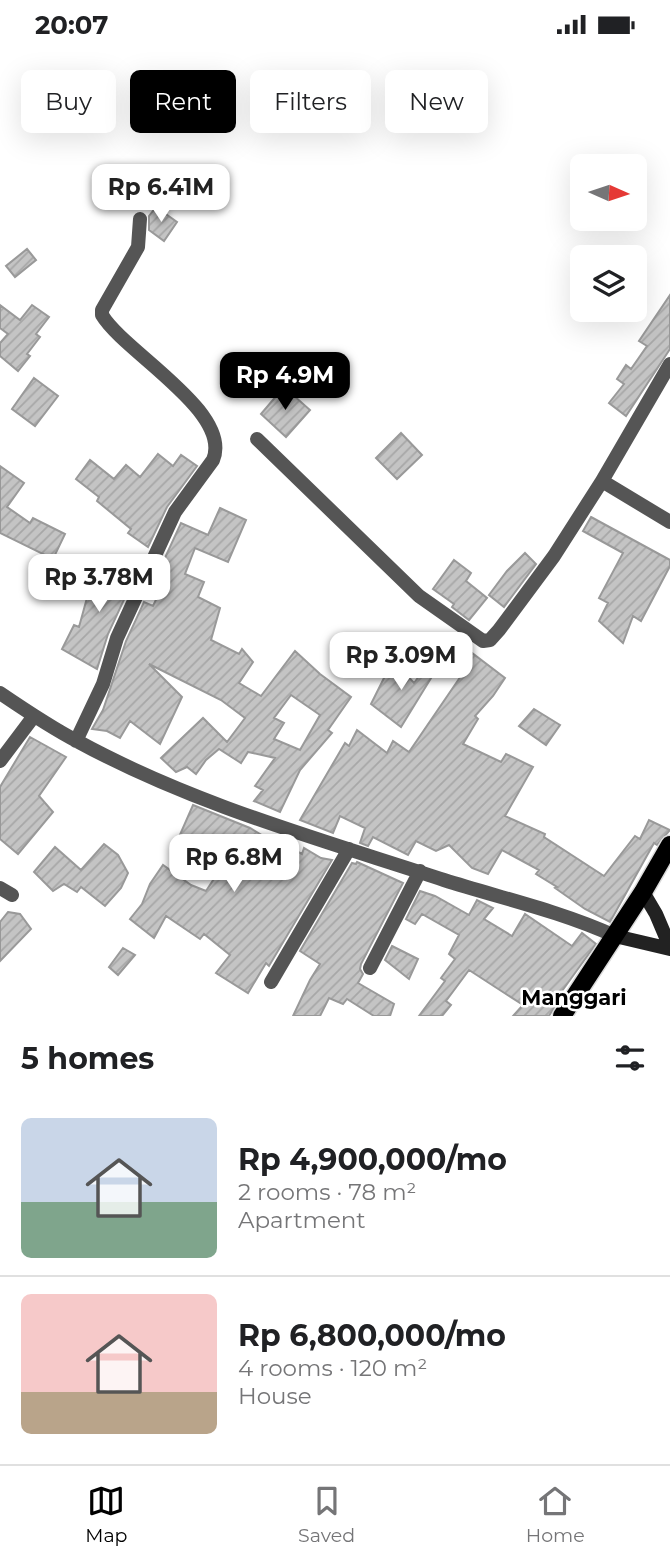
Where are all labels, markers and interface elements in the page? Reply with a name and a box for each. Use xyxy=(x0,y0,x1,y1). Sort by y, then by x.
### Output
text: 20:07 xyxy=(35,9,109,41)
chip: Buy xyxy=(21,70,116,133)
chip: Rent xyxy=(130,70,236,133)
chip: Filters xyxy=(250,70,371,133)
chip: New xyxy=(385,70,488,133)
north arrow xyxy=(570,154,648,231)
map controls xyxy=(570,154,647,322)
pin: Rp 6.41M xyxy=(89,165,233,224)
text: Rp 6.41M xyxy=(108,173,214,201)
button: layers xyxy=(570,245,647,322)
pin: Rp 4.9M xyxy=(220,353,350,412)
text: Rp 4.9M xyxy=(236,361,334,389)
pin: Rp 3.78M xyxy=(27,554,171,614)
text: Rp 3.78M xyxy=(44,563,154,591)
pin: Rp 3.09M xyxy=(329,633,473,692)
text: Rp 3.09M xyxy=(346,641,456,669)
pin: Rp 6.8M xyxy=(169,835,299,894)
text: Rp 6.8M xyxy=(185,843,283,871)
district label: Manggari xyxy=(521,985,627,1010)
icon: filters xyxy=(611,1039,649,1077)
text: 5 homes xyxy=(21,1040,154,1077)
text: Rp 4,900,000/mo xyxy=(238,1141,507,1178)
icon: home xyxy=(77,1146,161,1230)
text: 2 rooms · 78 m² xyxy=(238,1178,416,1206)
text: Apartment xyxy=(238,1206,366,1234)
text: Rp 6,800,000/mo xyxy=(238,1317,506,1354)
icon: home xyxy=(77,1322,161,1406)
text: 4 rooms · 120 m² xyxy=(238,1354,427,1382)
text: House xyxy=(238,1382,312,1410)
tab: Map xyxy=(85,1482,128,1547)
tab: Saved xyxy=(298,1482,355,1547)
tab: Home xyxy=(526,1482,585,1547)

